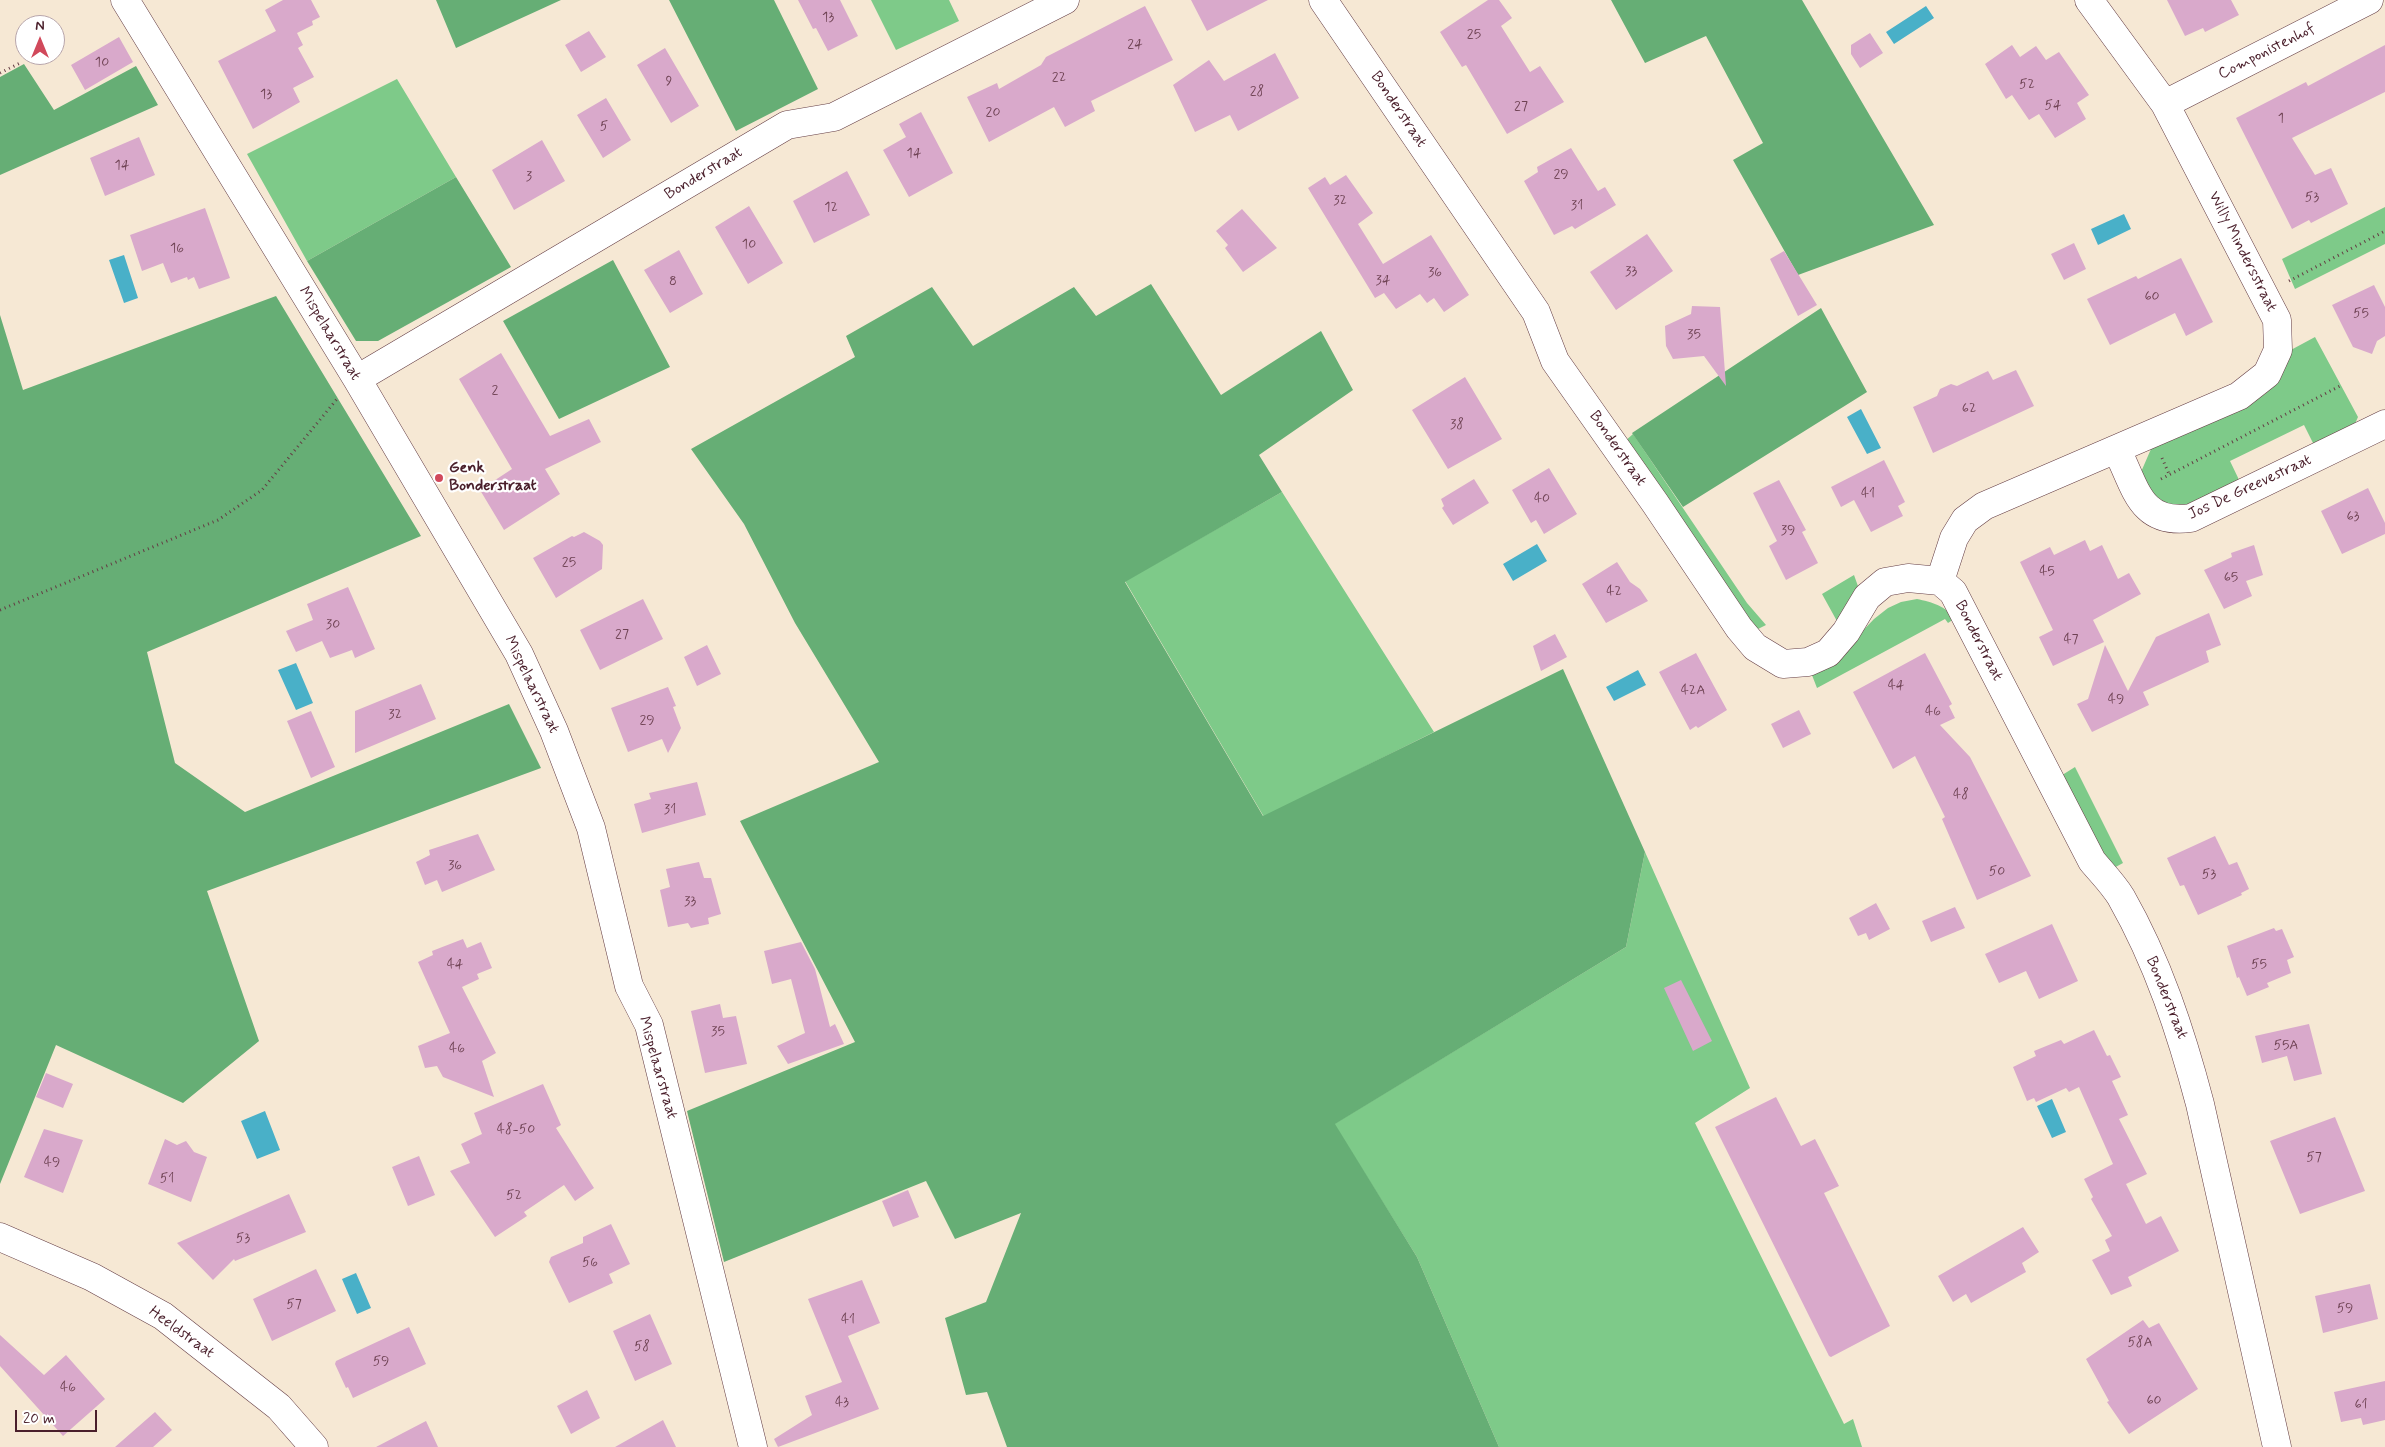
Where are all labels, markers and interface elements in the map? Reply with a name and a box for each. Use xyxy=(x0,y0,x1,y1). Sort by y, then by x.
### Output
house number: 13 xyxy=(822,10,834,26)
north arrow xyxy=(15,15,65,65)
text: N xyxy=(35,17,45,35)
street label: Componistenhof xyxy=(2215,19,2319,85)
house number: 25 xyxy=(1467,27,1481,43)
house number: 24 xyxy=(1127,37,1143,53)
house number: 10 xyxy=(95,55,109,71)
street label: Bonderstraat xyxy=(1366,68,1430,152)
house number: 22 xyxy=(1052,70,1066,86)
house number: 9 xyxy=(666,74,672,90)
house number: 52 xyxy=(2019,77,2035,93)
house number: 28 xyxy=(1250,84,1264,100)
house number: 13 xyxy=(260,87,272,103)
house number: 54 xyxy=(2045,98,2061,114)
house number: 27 xyxy=(1514,99,1528,115)
house number: 20 xyxy=(986,105,1000,121)
house number: 1 xyxy=(2278,111,2284,127)
house number: 5 xyxy=(600,119,608,135)
street label: Bonderstraat xyxy=(662,143,746,205)
house number: 14 xyxy=(907,146,921,162)
house number: 14 xyxy=(115,158,129,174)
house number: 29 xyxy=(1553,167,1569,183)
house number: 3 xyxy=(526,169,532,185)
street label: Willy Mindersstraat xyxy=(2203,189,2281,315)
house number: 53 xyxy=(2305,190,2319,206)
house number: 32 xyxy=(1333,193,1347,209)
house number: 31 xyxy=(1571,198,1583,214)
house number: 12 xyxy=(824,200,838,216)
house number: 10 xyxy=(742,237,756,253)
house number: 16 xyxy=(170,241,184,257)
house number: 33 xyxy=(1625,264,1637,280)
house number: 36 xyxy=(1428,265,1442,281)
house number: 34 xyxy=(1376,273,1390,289)
house number: 8 xyxy=(669,274,677,290)
street label: Mispelaarstraat xyxy=(293,284,365,384)
house number: 60 xyxy=(2144,289,2160,305)
house number: 55 xyxy=(2353,306,2369,322)
house number: 35 xyxy=(1687,327,1701,343)
house number: 2 xyxy=(492,383,498,399)
house number: 62 xyxy=(1962,401,1976,417)
street label: Bonderstraat xyxy=(1584,408,1650,490)
house number: 38 xyxy=(1450,417,1464,433)
street label: Jos De Greevestraat xyxy=(2185,451,2315,525)
place label: Genk Bonderstraat xyxy=(449,459,536,497)
marker: Genk Bonderstraat xyxy=(433,472,445,484)
house number: 41 xyxy=(1861,486,1875,502)
house number: 40 xyxy=(1534,491,1550,507)
house number: 63 xyxy=(2346,509,2360,525)
house number: 39 xyxy=(1781,523,1795,539)
house number: 25 xyxy=(562,555,576,571)
house number: 45 xyxy=(2039,564,2055,580)
house number: 65 xyxy=(2224,570,2238,586)
house number: 42 xyxy=(1606,584,1622,600)
street label: Bonderstraat xyxy=(1950,598,2006,684)
house number: 30 xyxy=(326,617,340,633)
house number: 27 xyxy=(615,627,629,643)
house number: 47 xyxy=(2063,632,2079,648)
street label: Mispelaarstraat xyxy=(499,633,563,737)
house number: 44 xyxy=(1888,678,1904,694)
house number: 42A xyxy=(1681,683,1705,699)
house number: 49 xyxy=(2108,692,2124,708)
house number: 46 xyxy=(1925,704,1941,720)
house number: 32 xyxy=(388,707,402,723)
house number: 29 xyxy=(639,713,655,729)
house number: 48 xyxy=(1953,787,1969,803)
house number: 31 xyxy=(664,802,676,818)
house number: 36 xyxy=(448,858,462,874)
house number: 50 xyxy=(1989,864,2005,880)
house number: 53 xyxy=(2202,867,2216,883)
house number: 33 xyxy=(684,894,696,910)
street label: Bonderstraat xyxy=(2141,954,2191,1042)
house number: 44 xyxy=(447,957,463,973)
house number: 55 xyxy=(2251,957,2267,973)
street label: Mispelaarstraat xyxy=(633,1014,681,1122)
house number: 35 xyxy=(711,1024,725,1040)
house number: 55A xyxy=(2273,1038,2299,1054)
house number: 46 xyxy=(449,1041,465,1057)
house number: 48-50 xyxy=(497,1122,535,1138)
house number: 57 xyxy=(2306,1150,2322,1166)
house number: 49 xyxy=(44,1155,60,1171)
house number: 51 xyxy=(160,1171,174,1187)
house number: 52 xyxy=(506,1188,522,1204)
house number: 53 xyxy=(236,1231,250,1247)
house number: 56 xyxy=(582,1255,598,1271)
house number: 57 xyxy=(286,1297,302,1313)
house number: 59 xyxy=(2337,1301,2353,1317)
street label: Heeldstraat xyxy=(144,1303,218,1363)
house number: 41 xyxy=(841,1312,855,1328)
house number: 58A xyxy=(2127,1335,2153,1351)
house number: 58 xyxy=(634,1339,650,1355)
house number: 59 xyxy=(373,1354,389,1370)
house number: 46 xyxy=(60,1380,76,1396)
house number: 60 xyxy=(2146,1393,2162,1409)
house number: 43 xyxy=(835,1395,849,1411)
house number: 61 xyxy=(2354,1397,2368,1413)
scale bar xyxy=(18,1400,100,1432)
text: 20 m xyxy=(23,1409,55,1429)

